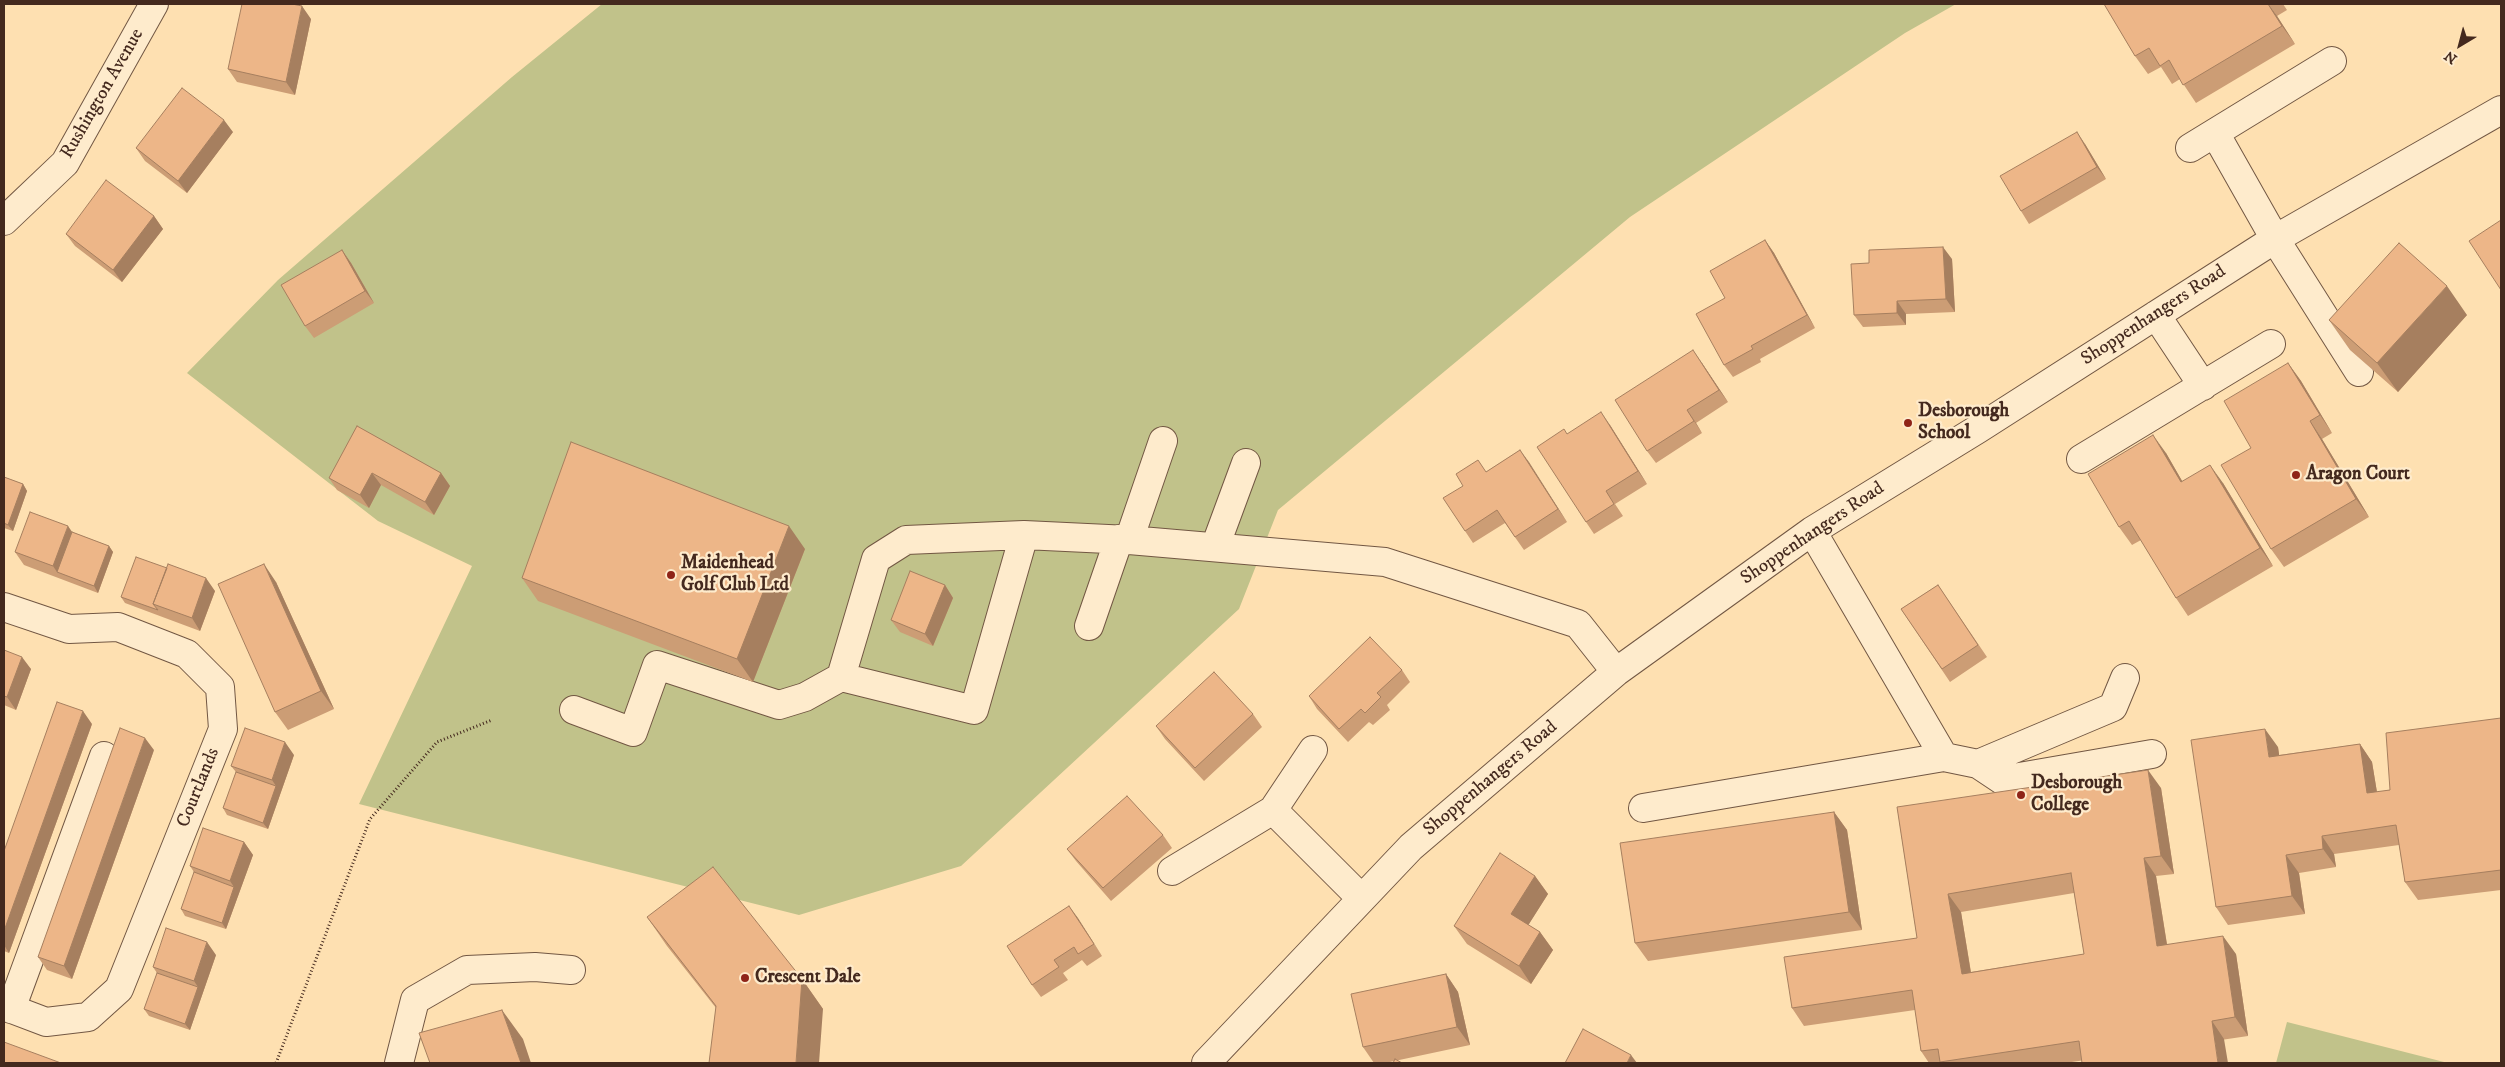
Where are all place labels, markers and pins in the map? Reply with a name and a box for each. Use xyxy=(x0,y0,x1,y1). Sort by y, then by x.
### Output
place label: Desborough School xyxy=(1918,401,2009,445)
marker: Desborough School xyxy=(1902,417,1914,429)
place label: Aragon Court xyxy=(2306,464,2410,486)
marker: Aragon Court xyxy=(2290,469,2302,481)
place label: Maidenhead Golf Club Ltd xyxy=(681,553,789,597)
marker: Maidenhead Golf Club Ltd xyxy=(665,569,677,581)
place label: Desborough College xyxy=(2031,773,2122,817)
marker: Desborough College xyxy=(2015,789,2027,801)
place label: Crescent Dale xyxy=(755,967,861,989)
marker: Crescent Dale xyxy=(739,972,751,984)

